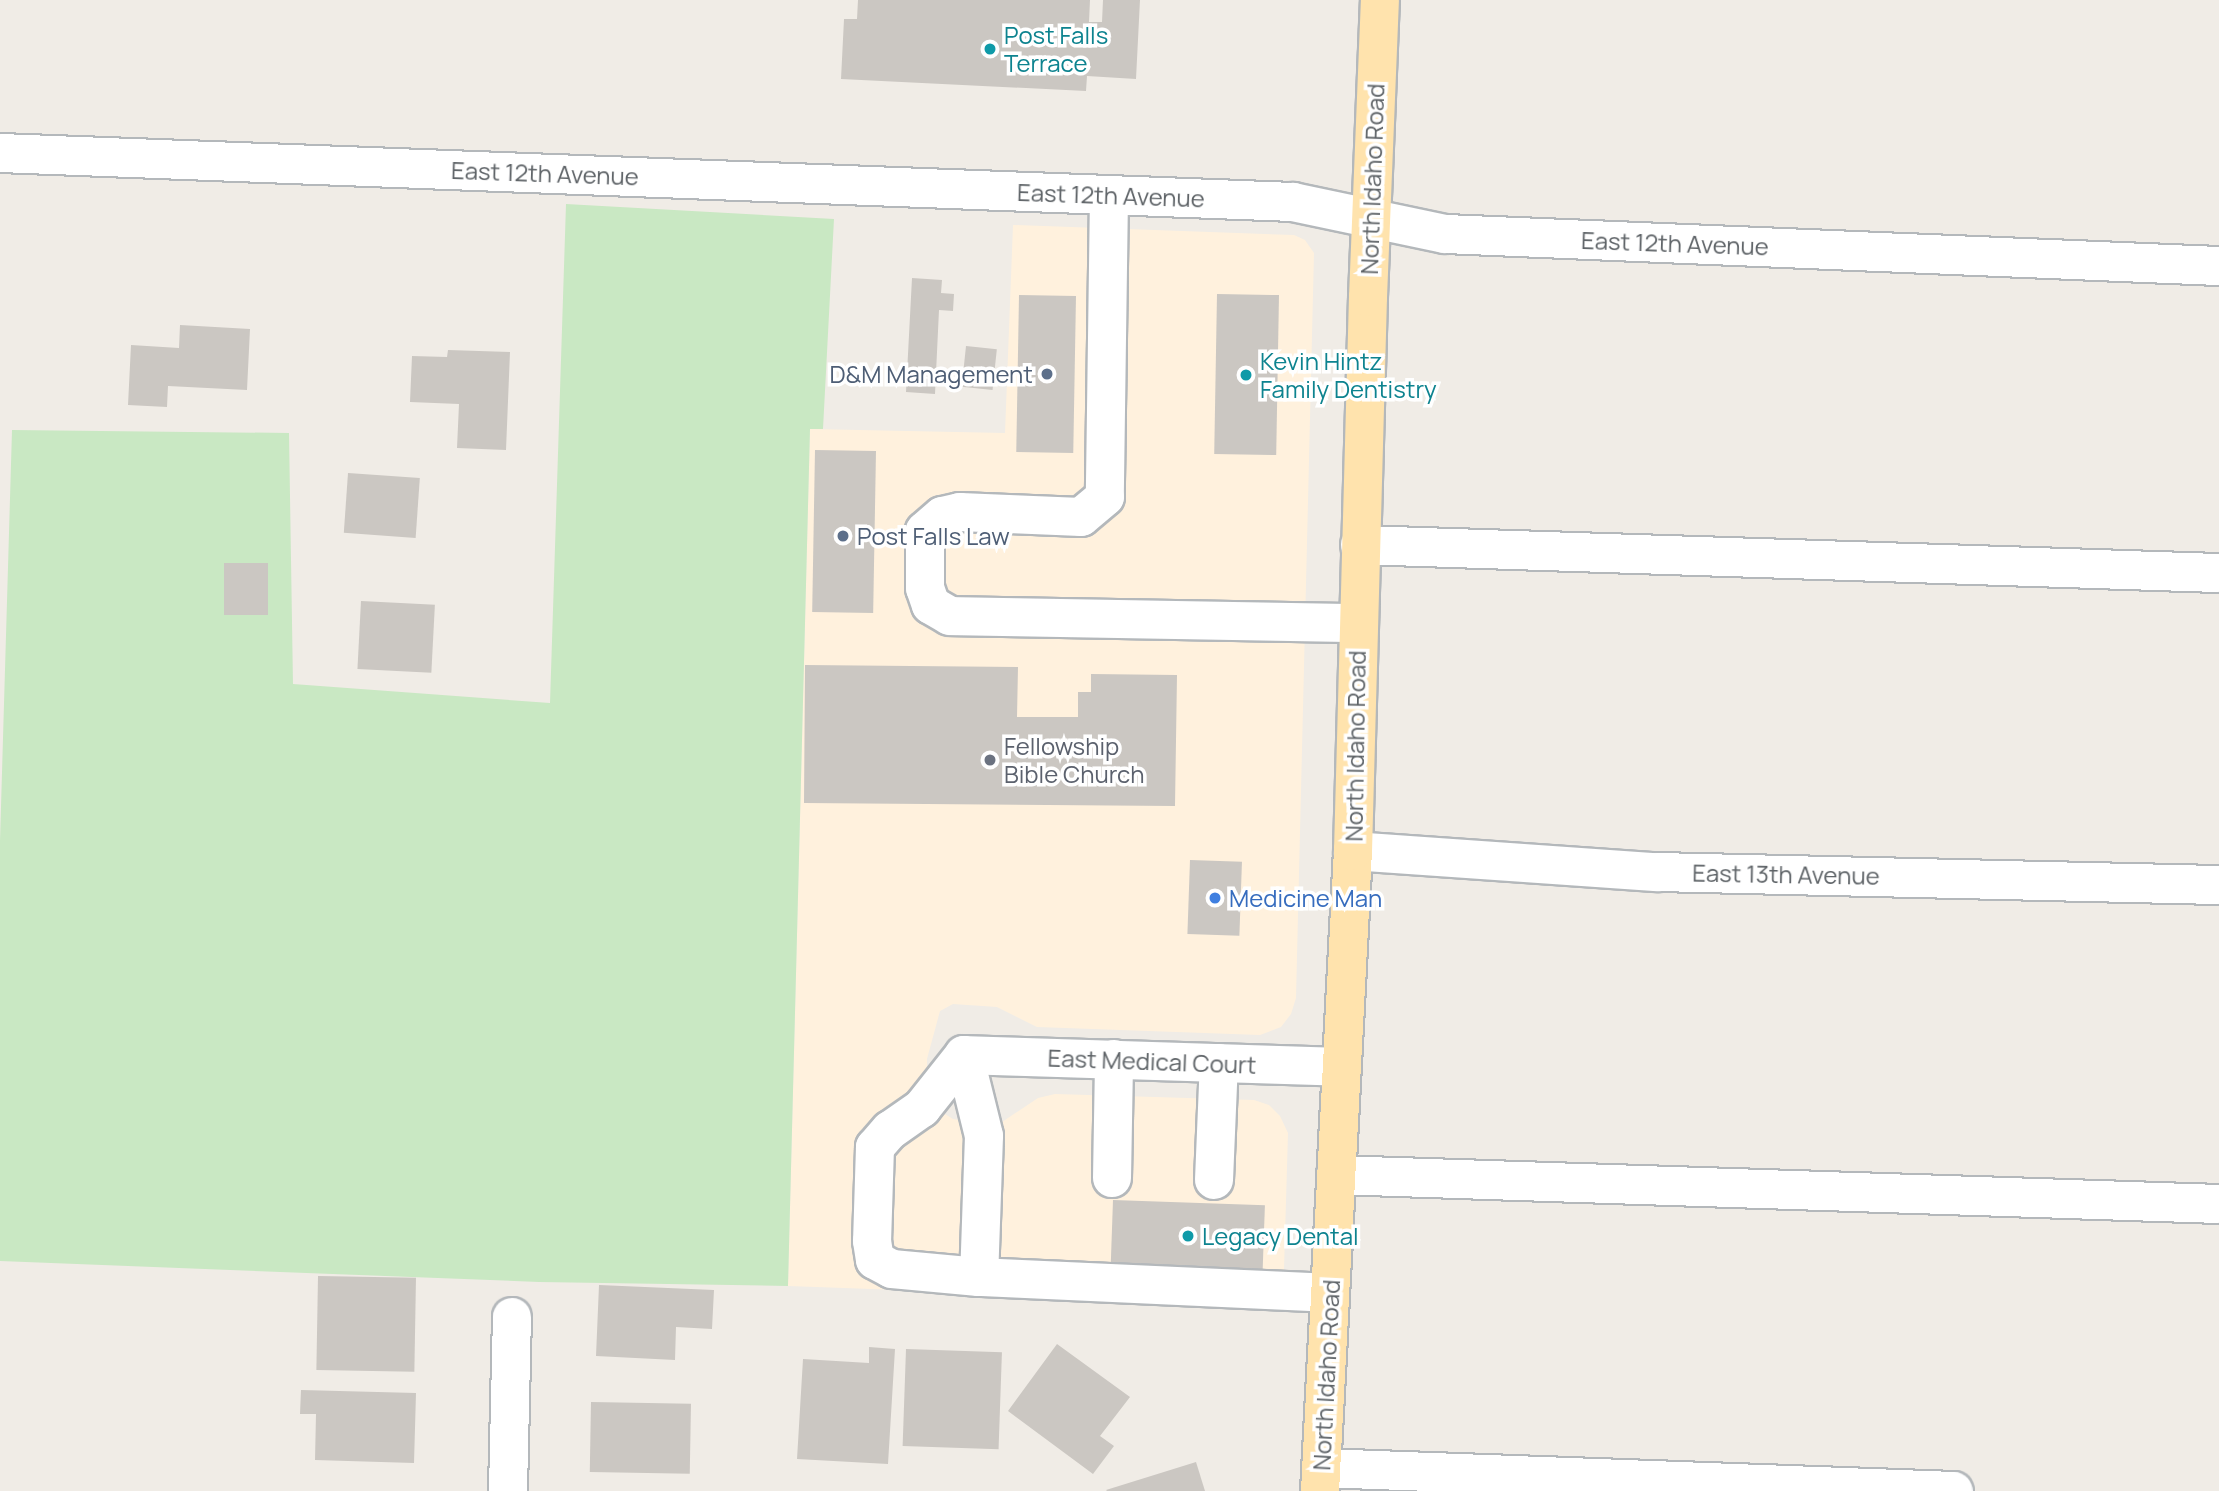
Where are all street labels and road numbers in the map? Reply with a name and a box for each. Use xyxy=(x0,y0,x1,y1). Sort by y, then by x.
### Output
street label: North Idaho Road xyxy=(1354,83,1390,275)
street label: East 12th Avenue xyxy=(451,155,639,191)
street label: East 12th Avenue xyxy=(1017,177,1205,213)
street label: East 12th Avenue xyxy=(1581,225,1769,261)
street label: North Idaho Road xyxy=(1339,650,1371,842)
street label: East 13th Avenue xyxy=(1692,858,1880,890)
street label: East Medical Court xyxy=(1047,1043,1257,1079)
street label: North Idaho Road xyxy=(1307,1279,1345,1471)

